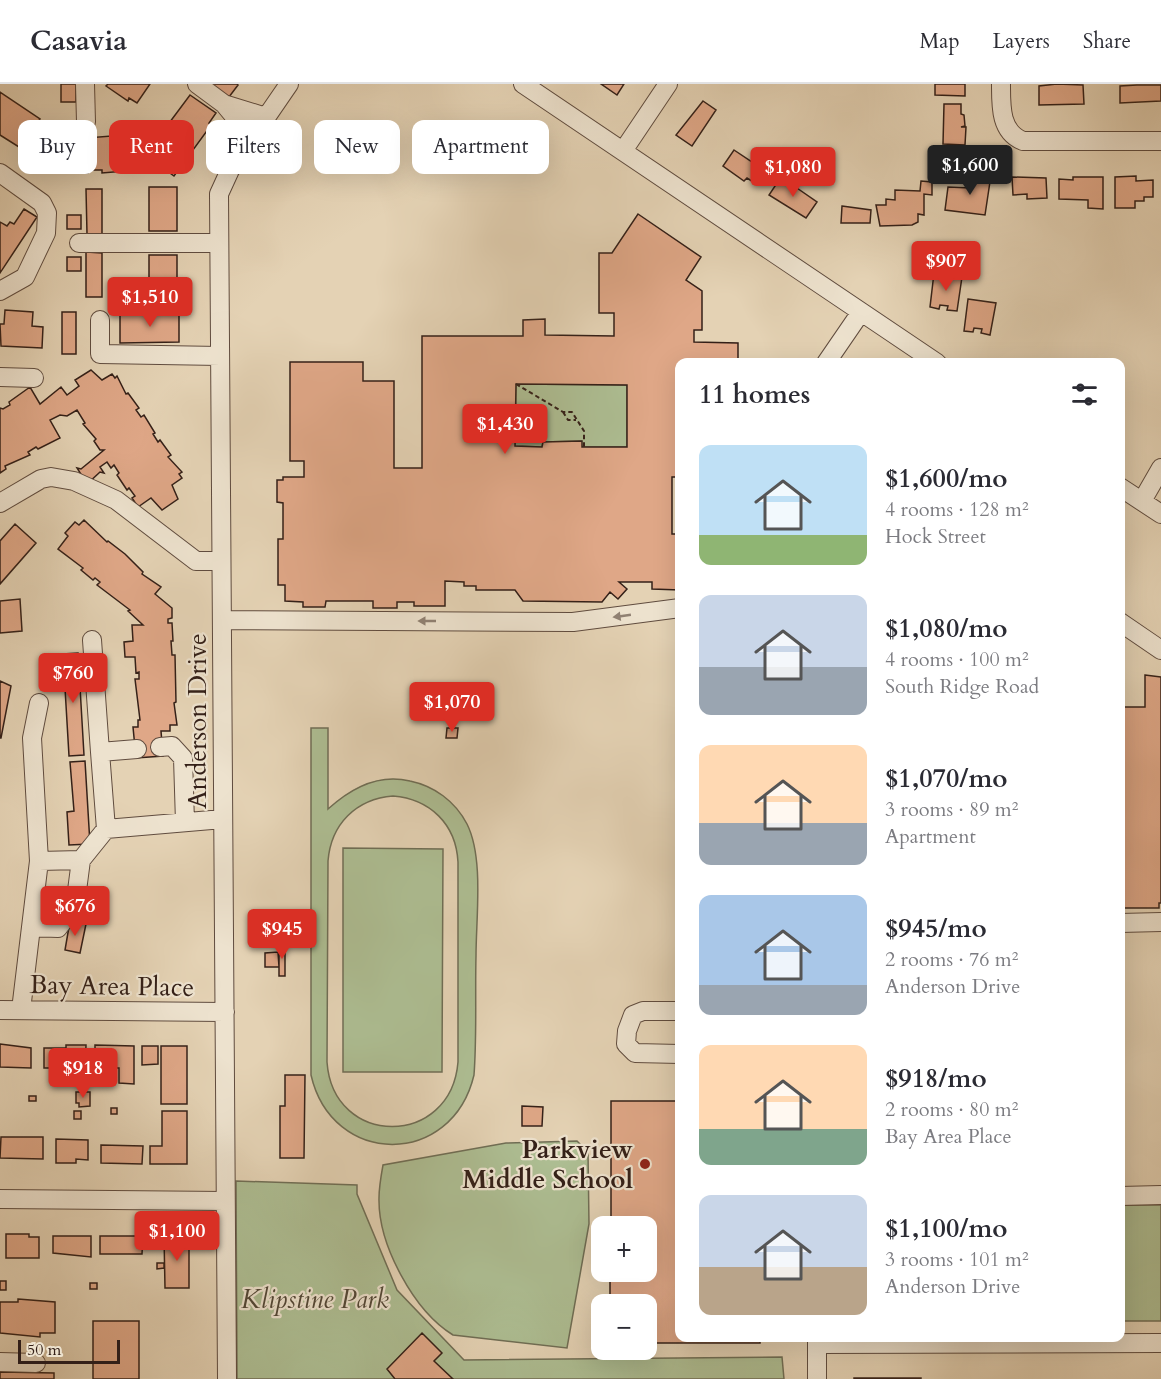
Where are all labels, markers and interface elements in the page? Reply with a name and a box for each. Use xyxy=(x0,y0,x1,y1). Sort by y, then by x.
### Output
text: Casavia xyxy=(30,22,127,60)
text: Map xyxy=(920,27,960,56)
text: Layers xyxy=(993,27,1050,56)
text: Share xyxy=(1083,27,1131,56)
chip: Buy xyxy=(18,120,97,174)
chip: Rent xyxy=(109,120,194,174)
chip: Filters xyxy=(206,120,302,174)
chip: New xyxy=(314,120,400,174)
chip: Apartment xyxy=(412,120,549,174)
pin: $1,600 xyxy=(921,145,1019,196)
pin: $1,080 xyxy=(744,147,842,198)
text: $1,600 xyxy=(941,151,999,178)
text: $1,080 xyxy=(764,153,822,180)
pin: $907 xyxy=(910,241,982,292)
text: $907 xyxy=(926,247,966,274)
pin: $1,510 xyxy=(101,277,199,328)
text: $1,510 xyxy=(121,283,179,310)
text: 11 homes xyxy=(699,377,810,412)
icon: filters xyxy=(1068,378,1101,411)
pin: $1,430 xyxy=(456,404,554,455)
text: $1,430 xyxy=(476,410,534,437)
text: $1,600/mo xyxy=(885,461,1008,496)
icon: home xyxy=(747,469,819,541)
text: 4 rooms · 128 m² xyxy=(885,496,1029,523)
text: Hock Street xyxy=(885,523,986,550)
one-way arrow xyxy=(612,611,631,620)
text: $1,080/mo xyxy=(885,611,1008,646)
one-way arrow xyxy=(417,616,436,626)
icon: home xyxy=(747,619,819,691)
street label: Anderson Drive xyxy=(180,633,215,809)
text: 4 rooms · 100 m² xyxy=(885,646,1029,673)
pin: $760 xyxy=(37,653,109,704)
text: $760 xyxy=(53,659,93,686)
text: South Ridge Road xyxy=(885,673,1039,700)
pin: $1,070 xyxy=(403,682,501,733)
text: $1,070 xyxy=(423,688,481,715)
text: $1,070/mo xyxy=(885,761,1008,796)
icon: home xyxy=(747,769,819,841)
text: 3 rooms · 89 m² xyxy=(885,796,1018,823)
text: Apartment xyxy=(885,823,976,850)
pin: $676 xyxy=(39,886,111,937)
text: $676 xyxy=(55,892,95,919)
pin: $945 xyxy=(246,909,318,960)
text: $945/mo xyxy=(885,911,987,946)
text: $945 xyxy=(262,915,302,942)
icon: home xyxy=(747,919,819,991)
text: 2 rooms · 76 m² xyxy=(885,946,1018,973)
street label: Bay Area Place xyxy=(29,967,195,1005)
text: Anderson Drive xyxy=(885,973,1020,1000)
pin: $918 xyxy=(47,1048,119,1099)
text: $918 xyxy=(63,1054,103,1081)
text: $918/mo xyxy=(885,1061,987,1096)
icon: home xyxy=(747,1069,819,1141)
text: 2 rooms · 80 m² xyxy=(885,1096,1018,1123)
text: Bay Area Place xyxy=(885,1123,1012,1150)
place label: Parkview Middle School xyxy=(462,1132,633,1197)
marker: Parkview Middle School xyxy=(638,1157,652,1171)
pin: $1,100 xyxy=(128,1211,226,1262)
text: $1,100/mo xyxy=(885,1211,1008,1246)
map controls xyxy=(591,1216,657,1360)
button: + xyxy=(591,1216,657,1282)
text: $1,100 xyxy=(148,1217,206,1244)
icon: home xyxy=(747,1219,819,1291)
text: 3 rooms · 101 m² xyxy=(885,1246,1029,1273)
text: Anderson Drive xyxy=(885,1273,1020,1300)
park label: Klipstine Park xyxy=(241,1282,389,1317)
button: − xyxy=(591,1294,657,1360)
scale bar xyxy=(18,1337,120,1364)
text: 50 m xyxy=(27,1339,61,1361)

